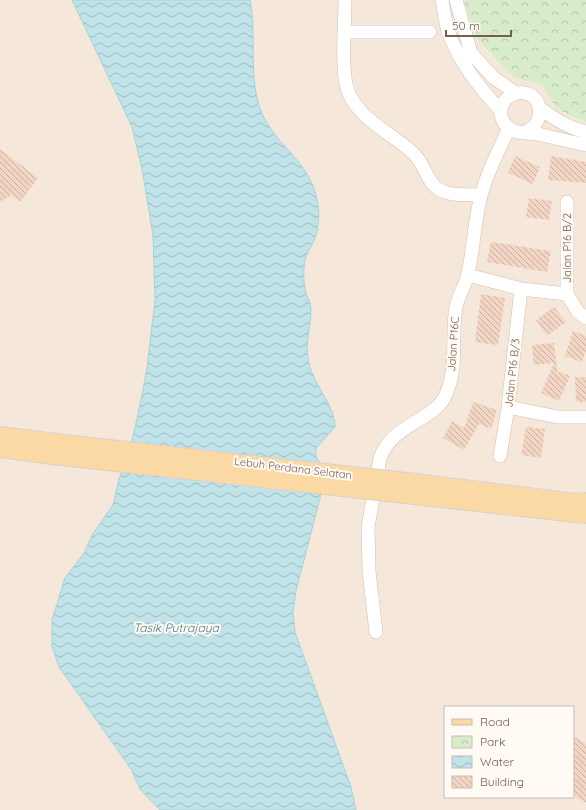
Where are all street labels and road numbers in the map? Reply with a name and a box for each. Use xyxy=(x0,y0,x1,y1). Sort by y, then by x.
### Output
street label: Jalan P16 B/2 xyxy=(560,213,574,283)
street label: Jalan P16C xyxy=(444,316,462,372)
street label: Jalan P16 B/3 xyxy=(501,337,523,408)
street label: Lebuh Perdana Selatan xyxy=(233,454,353,482)

